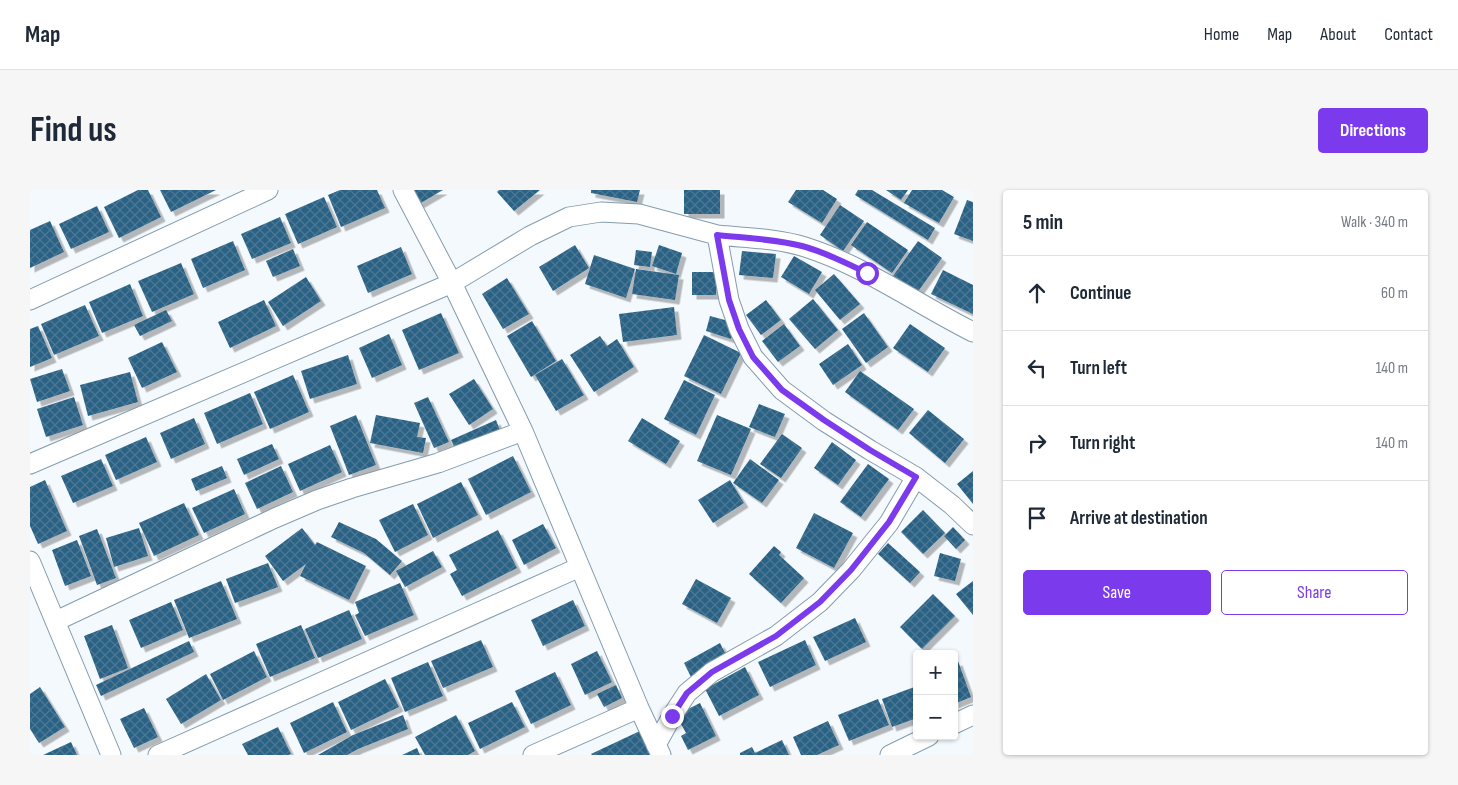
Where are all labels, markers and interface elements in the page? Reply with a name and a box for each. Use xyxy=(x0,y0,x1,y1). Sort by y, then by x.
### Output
text: Map xyxy=(25,20,60,49)
text: Home xyxy=(1204,24,1239,45)
text: Map xyxy=(1267,24,1292,45)
text: About xyxy=(1320,24,1356,45)
text: Contact xyxy=(1384,24,1433,45)
button: Directions xyxy=(1318,108,1428,153)
text: Find us xyxy=(30,109,117,152)
text: 5 min xyxy=(1023,210,1063,235)
text: Walk · 340 m xyxy=(1341,213,1408,232)
route start xyxy=(856,262,879,285)
icon: ahead xyxy=(1023,279,1051,307)
text: Continue xyxy=(1070,282,1131,305)
text: 60 m xyxy=(1381,284,1408,303)
icon: left xyxy=(1023,354,1051,382)
text: Turn left xyxy=(1070,357,1127,380)
text: 140 m xyxy=(1376,359,1408,378)
icon: right xyxy=(1023,429,1051,457)
text: Turn right xyxy=(1070,432,1135,455)
text: 140 m xyxy=(1376,434,1408,453)
icon: arrive xyxy=(1023,504,1051,532)
text: Arrive at destination xyxy=(1070,507,1208,530)
button: Save xyxy=(1023,570,1211,615)
button: Share xyxy=(1221,570,1408,615)
map controls xyxy=(913,650,958,740)
button: + xyxy=(913,650,958,695)
button: − xyxy=(913,695,958,740)
route end xyxy=(661,705,684,728)

